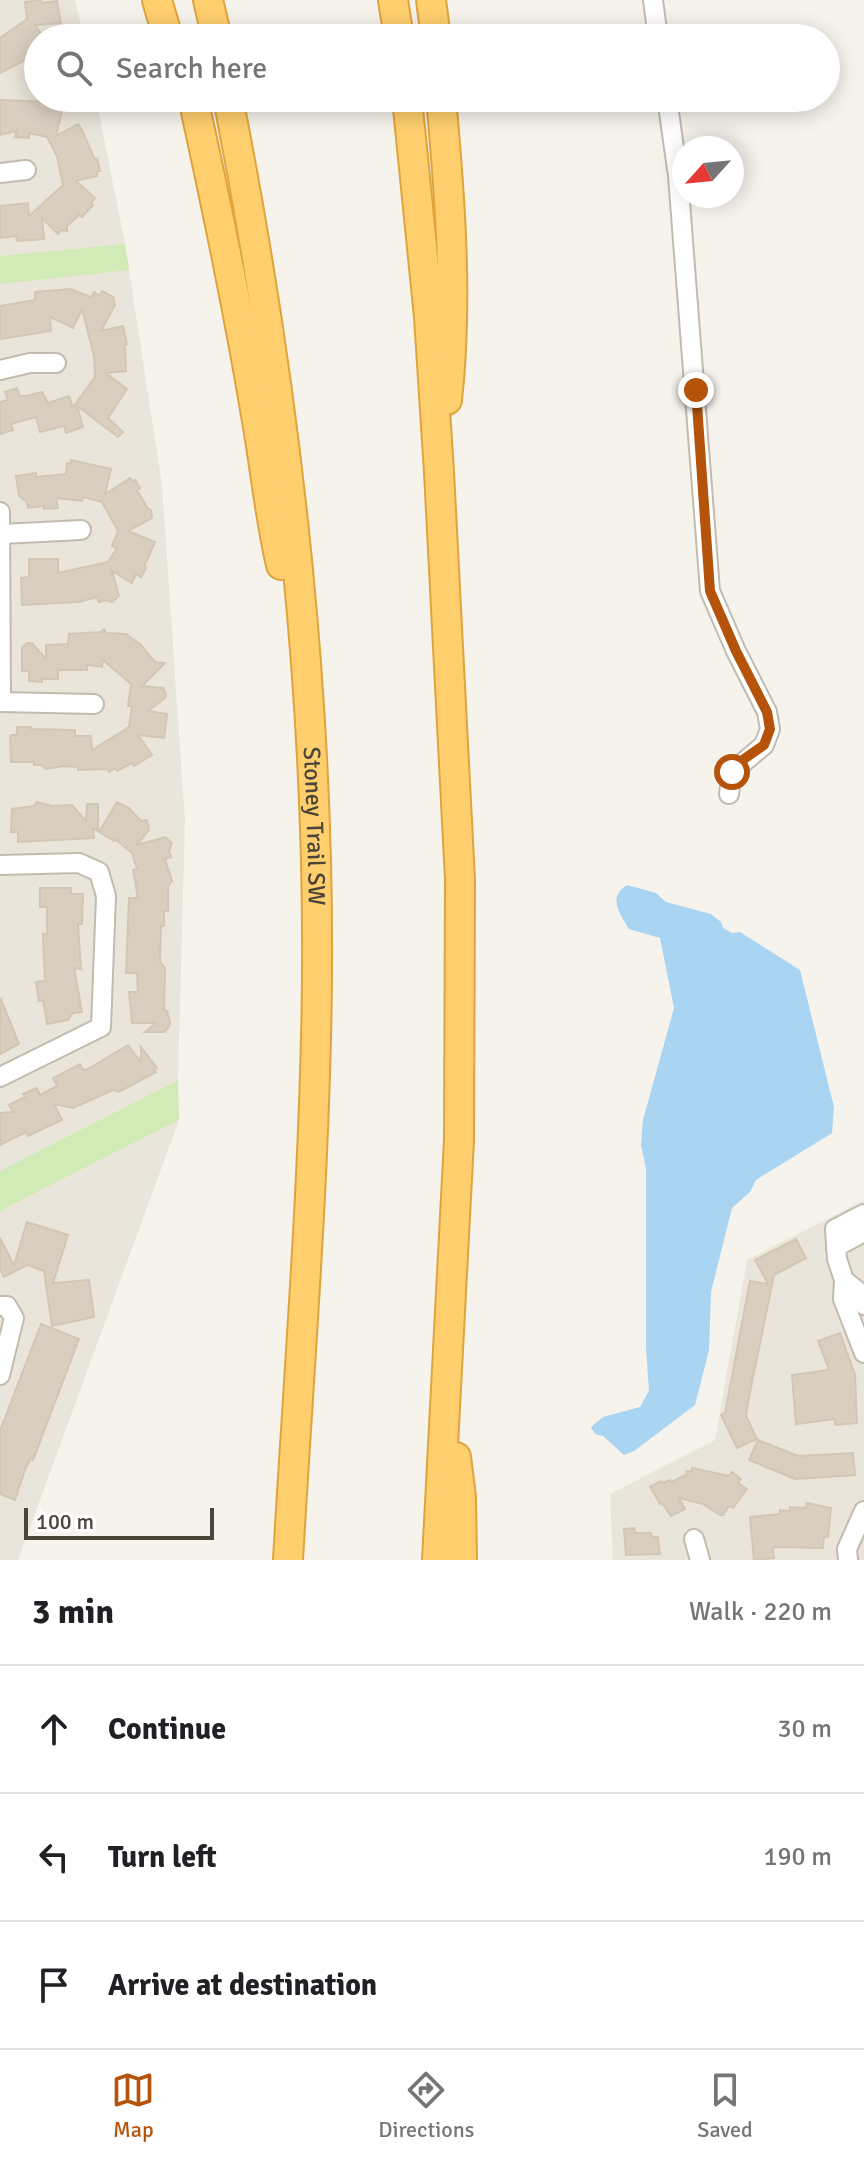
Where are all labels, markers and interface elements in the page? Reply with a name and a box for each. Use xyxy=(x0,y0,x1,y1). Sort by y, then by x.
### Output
search box xyxy=(24,24,840,112)
icon: search xyxy=(52,46,96,90)
text: Search here xyxy=(116,50,267,87)
north arrow xyxy=(672,136,744,208)
route end xyxy=(678,372,714,408)
street label: Stoney Trail SW xyxy=(296,746,332,906)
route start xyxy=(714,754,750,790)
scale bar xyxy=(24,1504,214,1540)
text: 100 m xyxy=(36,1508,94,1535)
text: 3 min xyxy=(32,1591,114,1633)
text: Walk · 220 m xyxy=(689,1596,832,1628)
icon: ahead xyxy=(32,1707,76,1751)
text: Continue xyxy=(108,1711,226,1748)
text: 30 m xyxy=(777,1713,832,1745)
icon: left xyxy=(32,1835,76,1879)
text: Turn left xyxy=(108,1839,217,1876)
text: 190 m xyxy=(763,1841,832,1873)
icon: arrive xyxy=(32,1963,76,2007)
text: Arrive at destination xyxy=(108,1967,377,2004)
tab: Map xyxy=(111,2068,155,2143)
tab: Directions xyxy=(378,2068,474,2143)
tab: Saved xyxy=(697,2068,753,2143)

